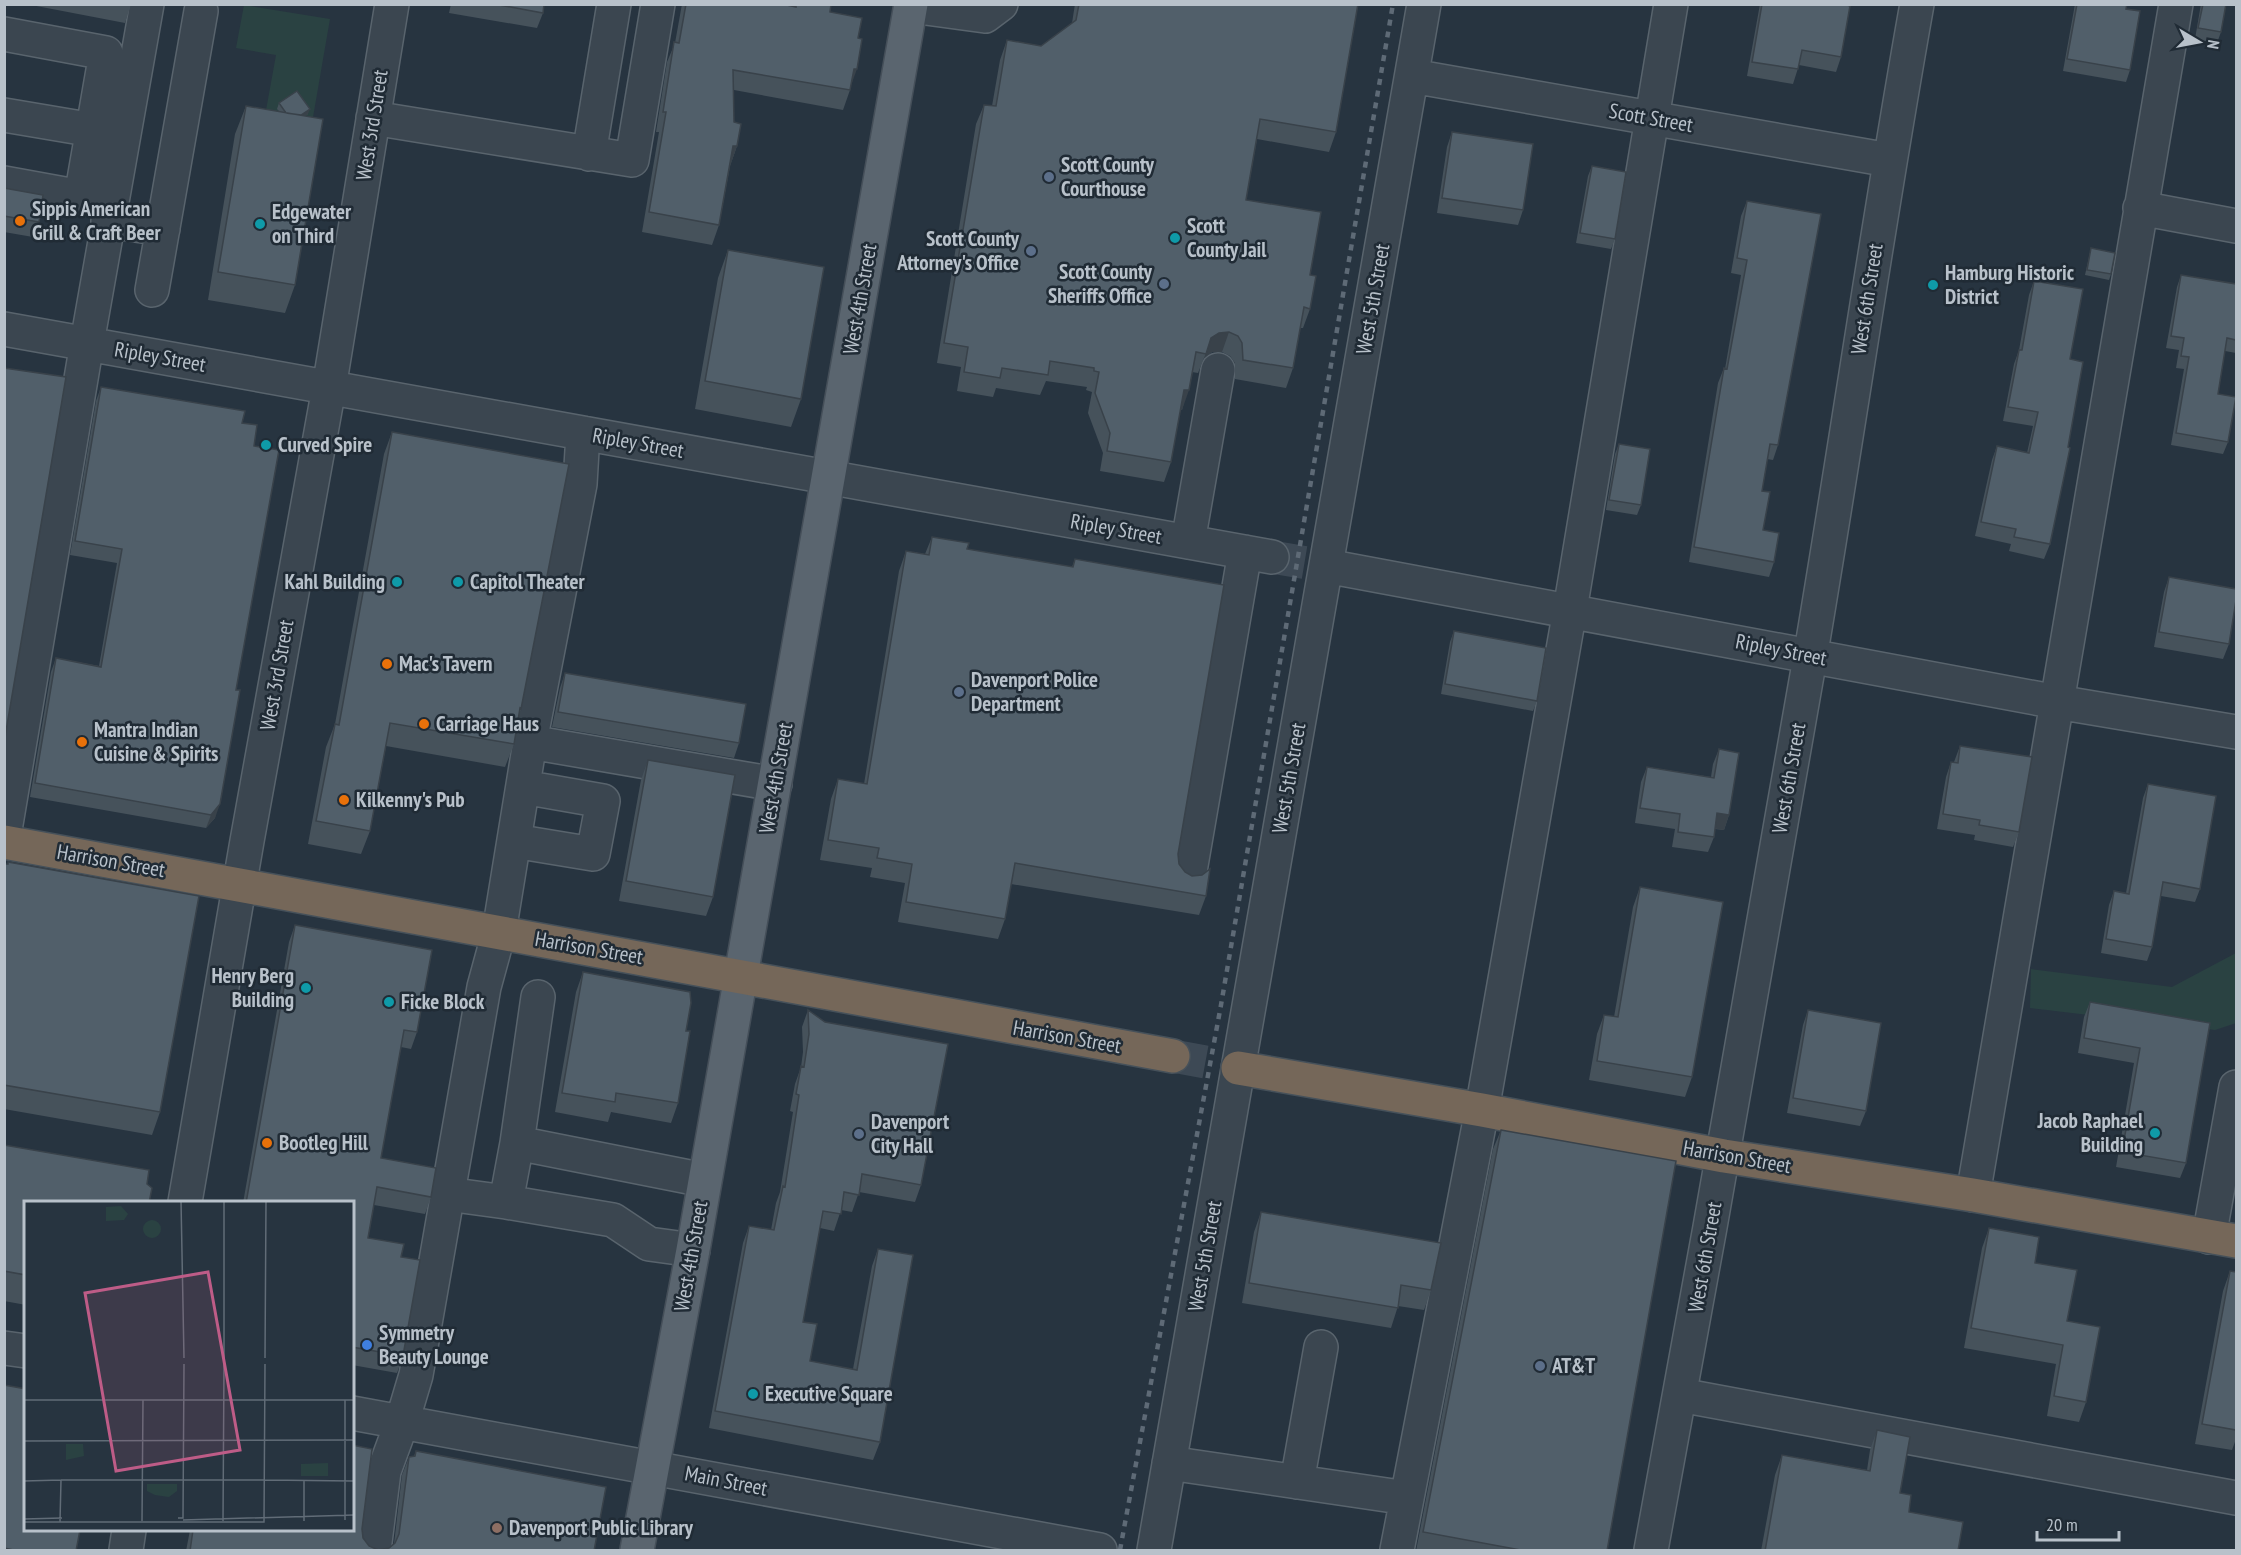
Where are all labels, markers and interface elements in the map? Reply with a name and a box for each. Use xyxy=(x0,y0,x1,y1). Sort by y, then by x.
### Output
north arrow xyxy=(2169,12,2229,72)
text: N xyxy=(2203,39,2224,51)
street label: West 3rd Street xyxy=(349,67,394,182)
street label: Scott Street xyxy=(1607,97,1695,138)
place label: Scott County Courthouse xyxy=(1061,151,1155,202)
marker: Scott County Courthouse xyxy=(1042,170,1056,184)
place label: Sippis American Grill & Craft Beer xyxy=(32,195,162,246)
place label: Edgewater on Third xyxy=(272,198,352,249)
place label: Scott County Jail xyxy=(1187,212,1267,263)
marker: Sippis American Grill & Craft Beer xyxy=(13,214,27,228)
marker: Edgewater on Third xyxy=(253,217,267,231)
place label: Scott County Attorney's Office xyxy=(896,225,1020,276)
marker: Scott County Jail xyxy=(1168,231,1182,245)
street label: West 4th Street xyxy=(837,241,883,356)
street label: West 5th Street xyxy=(1350,241,1396,356)
street label: West 6th Street xyxy=(1844,241,1889,356)
marker: Scott County Attorney's Office xyxy=(1024,244,1038,258)
place label: Scott County Sheriffs Office xyxy=(1048,258,1153,309)
place label: Hamburg Historic District xyxy=(1945,259,2075,310)
marker: Scott County Sheriffs Office xyxy=(1157,277,1171,291)
marker: Hamburg Historic District xyxy=(1926,278,1940,292)
street label: Ripley Street xyxy=(112,335,208,378)
street label: Ripley Street xyxy=(590,421,686,464)
place label: Curved Spire xyxy=(278,431,372,458)
marker: Curved Spire xyxy=(259,438,273,452)
street label: Ripley Street xyxy=(1068,507,1164,550)
place label: Kahl Building xyxy=(285,568,385,595)
place label: Capitol Theater xyxy=(470,568,586,595)
marker: Kahl Building xyxy=(390,575,404,589)
marker: Capitol Theater xyxy=(451,575,465,589)
street label: West 3rd Street xyxy=(254,617,300,732)
street label: Ripley Street xyxy=(1733,627,1829,672)
place label: Mac's Tavern xyxy=(399,650,492,677)
marker: Mac's Tavern xyxy=(380,657,394,671)
place label: Davenport Police Department xyxy=(971,666,1098,717)
marker: Davenport Police Department xyxy=(952,685,966,699)
place label: Carriage Haus xyxy=(436,710,539,737)
place label: Mantra Indian Cuisine & Spirits xyxy=(94,716,218,767)
marker: Carriage Haus xyxy=(417,717,431,731)
street label: West 4th Street xyxy=(753,720,799,835)
street label: West 5th Street xyxy=(1266,720,1312,835)
street label: West 6th Street xyxy=(1766,720,1812,835)
marker: Mantra Indian Cuisine & Spirits xyxy=(75,735,89,749)
place label: Kilkenny's Pub xyxy=(356,786,465,813)
marker: Kilkenny's Pub xyxy=(337,793,351,807)
street label: Harrison Street xyxy=(55,838,167,883)
street label: Harrison Street xyxy=(533,925,645,970)
place label: Henry Berg Building xyxy=(211,962,294,1013)
marker: Henry Berg Building xyxy=(299,981,313,995)
place label: Ficke Block xyxy=(401,988,485,1015)
marker: Ficke Block xyxy=(382,995,396,1009)
street label: Harrison Street xyxy=(1011,1014,1123,1059)
place label: Jacob Raphael Building xyxy=(2036,1107,2144,1158)
place label: Davenport City Hall xyxy=(871,1108,949,1159)
marker: Jacob Raphael Building xyxy=(2148,1126,2162,1140)
marker: Davenport City Hall xyxy=(852,1127,866,1141)
place label: Bootleg Hill xyxy=(279,1129,369,1156)
street label: Harrison Street xyxy=(1681,1134,1793,1179)
marker: Bootleg Hill xyxy=(260,1136,274,1150)
street label: West 4th Street xyxy=(668,1198,714,1313)
street label: West 5th Street xyxy=(1182,1198,1228,1313)
street label: West 6th Street xyxy=(1682,1199,1728,1314)
inset map xyxy=(24,1201,354,1531)
place label: Symmetry Beauty Lounge xyxy=(379,1319,489,1370)
marker: Symmetry Beauty Lounge xyxy=(360,1338,374,1352)
place label: AT&T xyxy=(1551,1352,1595,1379)
marker: AT&T xyxy=(1533,1359,1547,1373)
place label: Executive Square xyxy=(765,1380,893,1407)
marker: Executive Square xyxy=(746,1387,760,1401)
street label: Main Street xyxy=(683,1459,770,1502)
scale bar xyxy=(2037,1504,2120,1542)
text: 20 m xyxy=(2046,1513,2078,1536)
place label: Davenport Public Library xyxy=(509,1514,694,1541)
marker: Davenport Public Library xyxy=(490,1521,504,1535)

